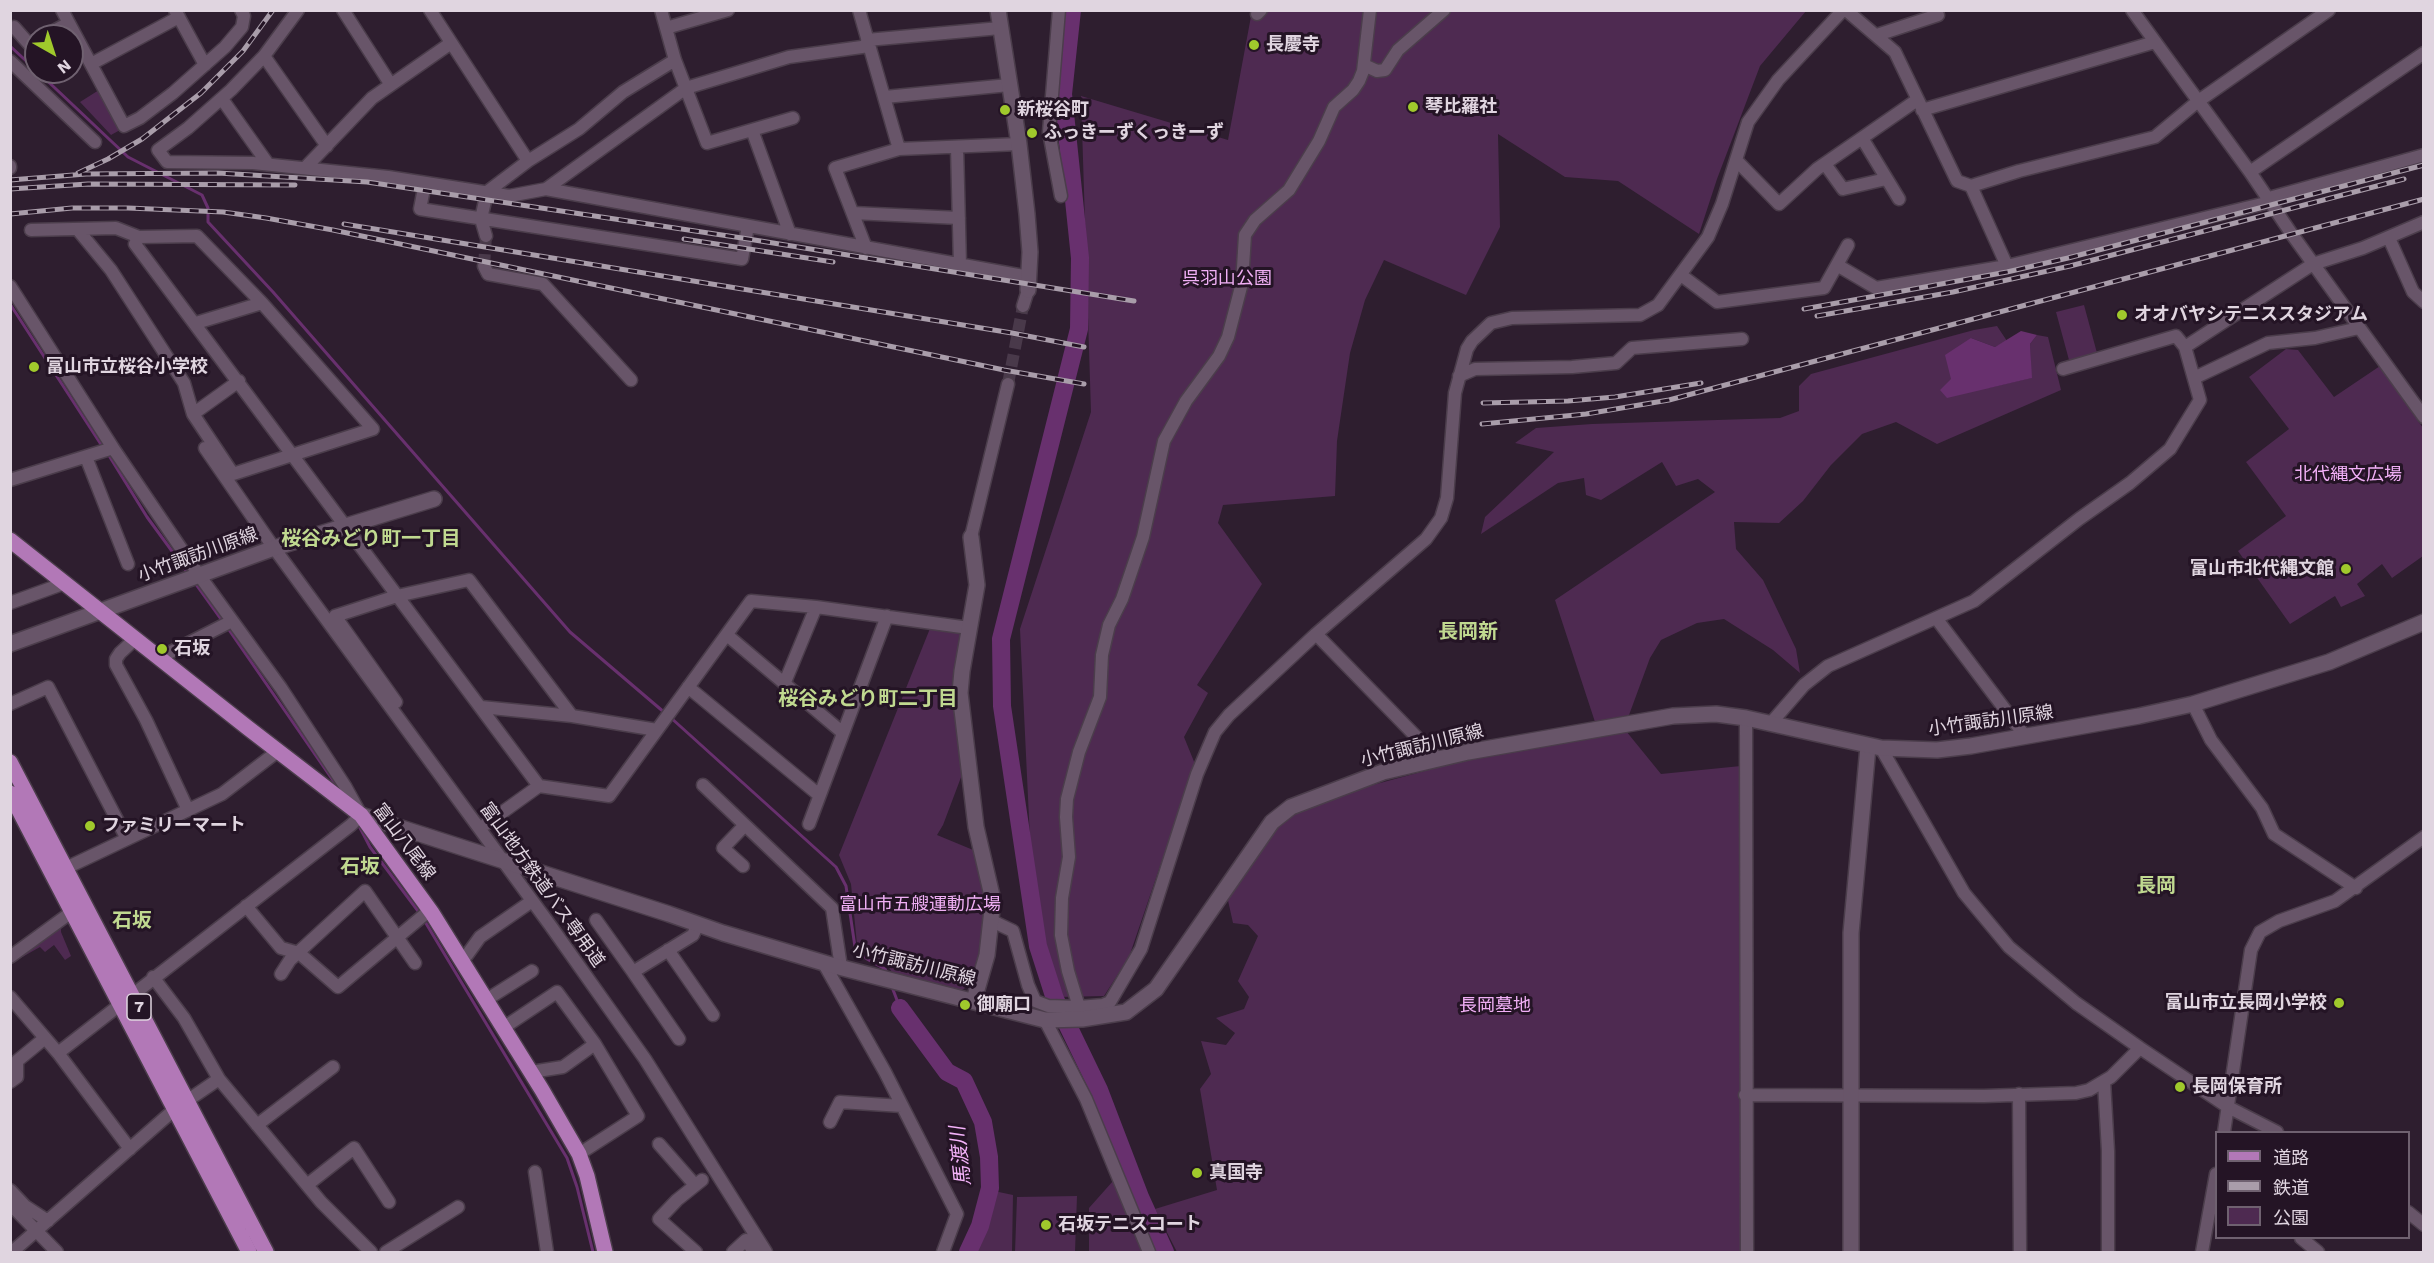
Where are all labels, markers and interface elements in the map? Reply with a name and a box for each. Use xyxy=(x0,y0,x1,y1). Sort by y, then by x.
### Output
north arrow xyxy=(24,24,84,84)
place label: 長慶寺 xyxy=(1266,34,1320,56)
marker: 長慶寺 xyxy=(1247,38,1261,52)
text: N xyxy=(54,56,75,78)
place label: 琴比羅社 xyxy=(1425,96,1497,118)
place label: 新桜谷町 xyxy=(1017,99,1089,121)
marker: 琴比羅社 xyxy=(1406,100,1420,114)
marker: 新桜谷町 xyxy=(998,103,1012,117)
place label: ふっきーずくっきーず xyxy=(1044,122,1224,144)
marker: ふっきーずくっきーず xyxy=(1025,126,1039,140)
park label: 呉羽山公園 xyxy=(1182,268,1272,290)
place label: オオバヤシテニススタジアム xyxy=(2134,304,2368,326)
marker: オオバヤシテニススタジアム xyxy=(2115,308,2129,322)
place label: 富山市立桜谷小学校 xyxy=(46,356,208,378)
marker: 富山市立桜谷小学校 xyxy=(27,360,41,374)
park label: 北代縄文広場 xyxy=(2294,464,2402,486)
street label: 小竹諏訪川原線 xyxy=(135,523,261,587)
district label: 桜谷みどり町一丁目 xyxy=(281,527,461,551)
place label: 富山市北代縄文館 xyxy=(2190,558,2334,580)
marker: 富山市北代縄文館 xyxy=(2339,562,2353,576)
district label: 長岡新 xyxy=(1438,620,1498,644)
place label: 石坂 xyxy=(174,638,210,660)
marker: 石坂 xyxy=(155,642,169,656)
district label: 桜谷みどり町二丁目 xyxy=(778,687,958,711)
street label: 小竹諏訪川原線 xyxy=(1927,702,2055,740)
street label: 小竹諏訪川原線 xyxy=(1358,720,1486,772)
street label: 富山地方鉄道バス専用道 xyxy=(475,799,609,971)
street label: 富山八尾線 xyxy=(368,800,440,884)
place label: ファミリーマート xyxy=(102,815,246,837)
marker: ファミリーマート xyxy=(83,819,97,833)
district label: 石坂 xyxy=(340,855,380,879)
district label: 長岡 xyxy=(2136,874,2176,898)
park label: 富山市五艘運動広場 xyxy=(839,894,1001,916)
district label: 石坂 xyxy=(112,909,152,933)
street label: 小竹諏訪川原線 xyxy=(850,939,978,991)
place label: 富山市立長岡小学校 xyxy=(2165,992,2327,1014)
road number: 7 xyxy=(127,994,151,1020)
place label: 御廟口 xyxy=(977,994,1031,1016)
park label: 長岡墓地 xyxy=(1459,995,1531,1017)
marker: 富山市立長岡小学校 xyxy=(2332,996,2346,1010)
marker: 御廟口 xyxy=(958,998,972,1012)
place label: 長岡保育所 xyxy=(2192,1076,2282,1098)
marker: 長岡保育所 xyxy=(2173,1080,2187,1094)
water label: 馬渡川 xyxy=(946,1125,976,1187)
legend xyxy=(2215,1131,2410,1239)
text: 道路 xyxy=(2273,1147,2309,1168)
place label: 真国寺 xyxy=(1209,1162,1263,1184)
marker: 真国寺 xyxy=(1190,1166,1204,1180)
text: 鉄道 xyxy=(2273,1177,2309,1198)
text: 公園 xyxy=(2273,1207,2309,1228)
place label: 石坂テニスコート xyxy=(1058,1214,1202,1236)
marker: 石坂テニスコート xyxy=(1039,1218,1053,1232)

